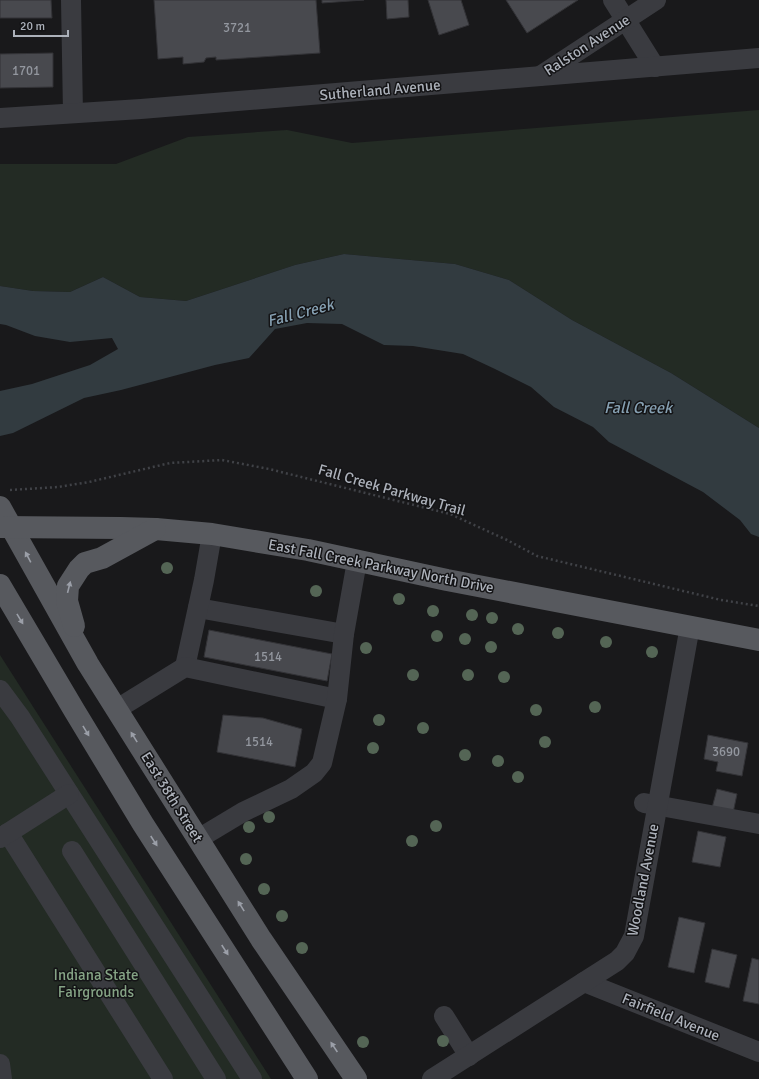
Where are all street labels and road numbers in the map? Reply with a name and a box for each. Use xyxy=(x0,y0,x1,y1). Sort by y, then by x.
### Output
street label: Ralston Avenue xyxy=(541,11,633,79)
street label: Sutherland Avenue xyxy=(319,76,441,104)
street label: Fall Creek Parkway Trail xyxy=(316,460,468,520)
street label: East Fall Creek Parkway North Drive xyxy=(267,535,495,597)
street label: East 38th Street xyxy=(137,749,207,845)
street label: Woodland Avenue xyxy=(623,822,663,938)
street label: Fairfield Avenue xyxy=(620,989,722,1045)

